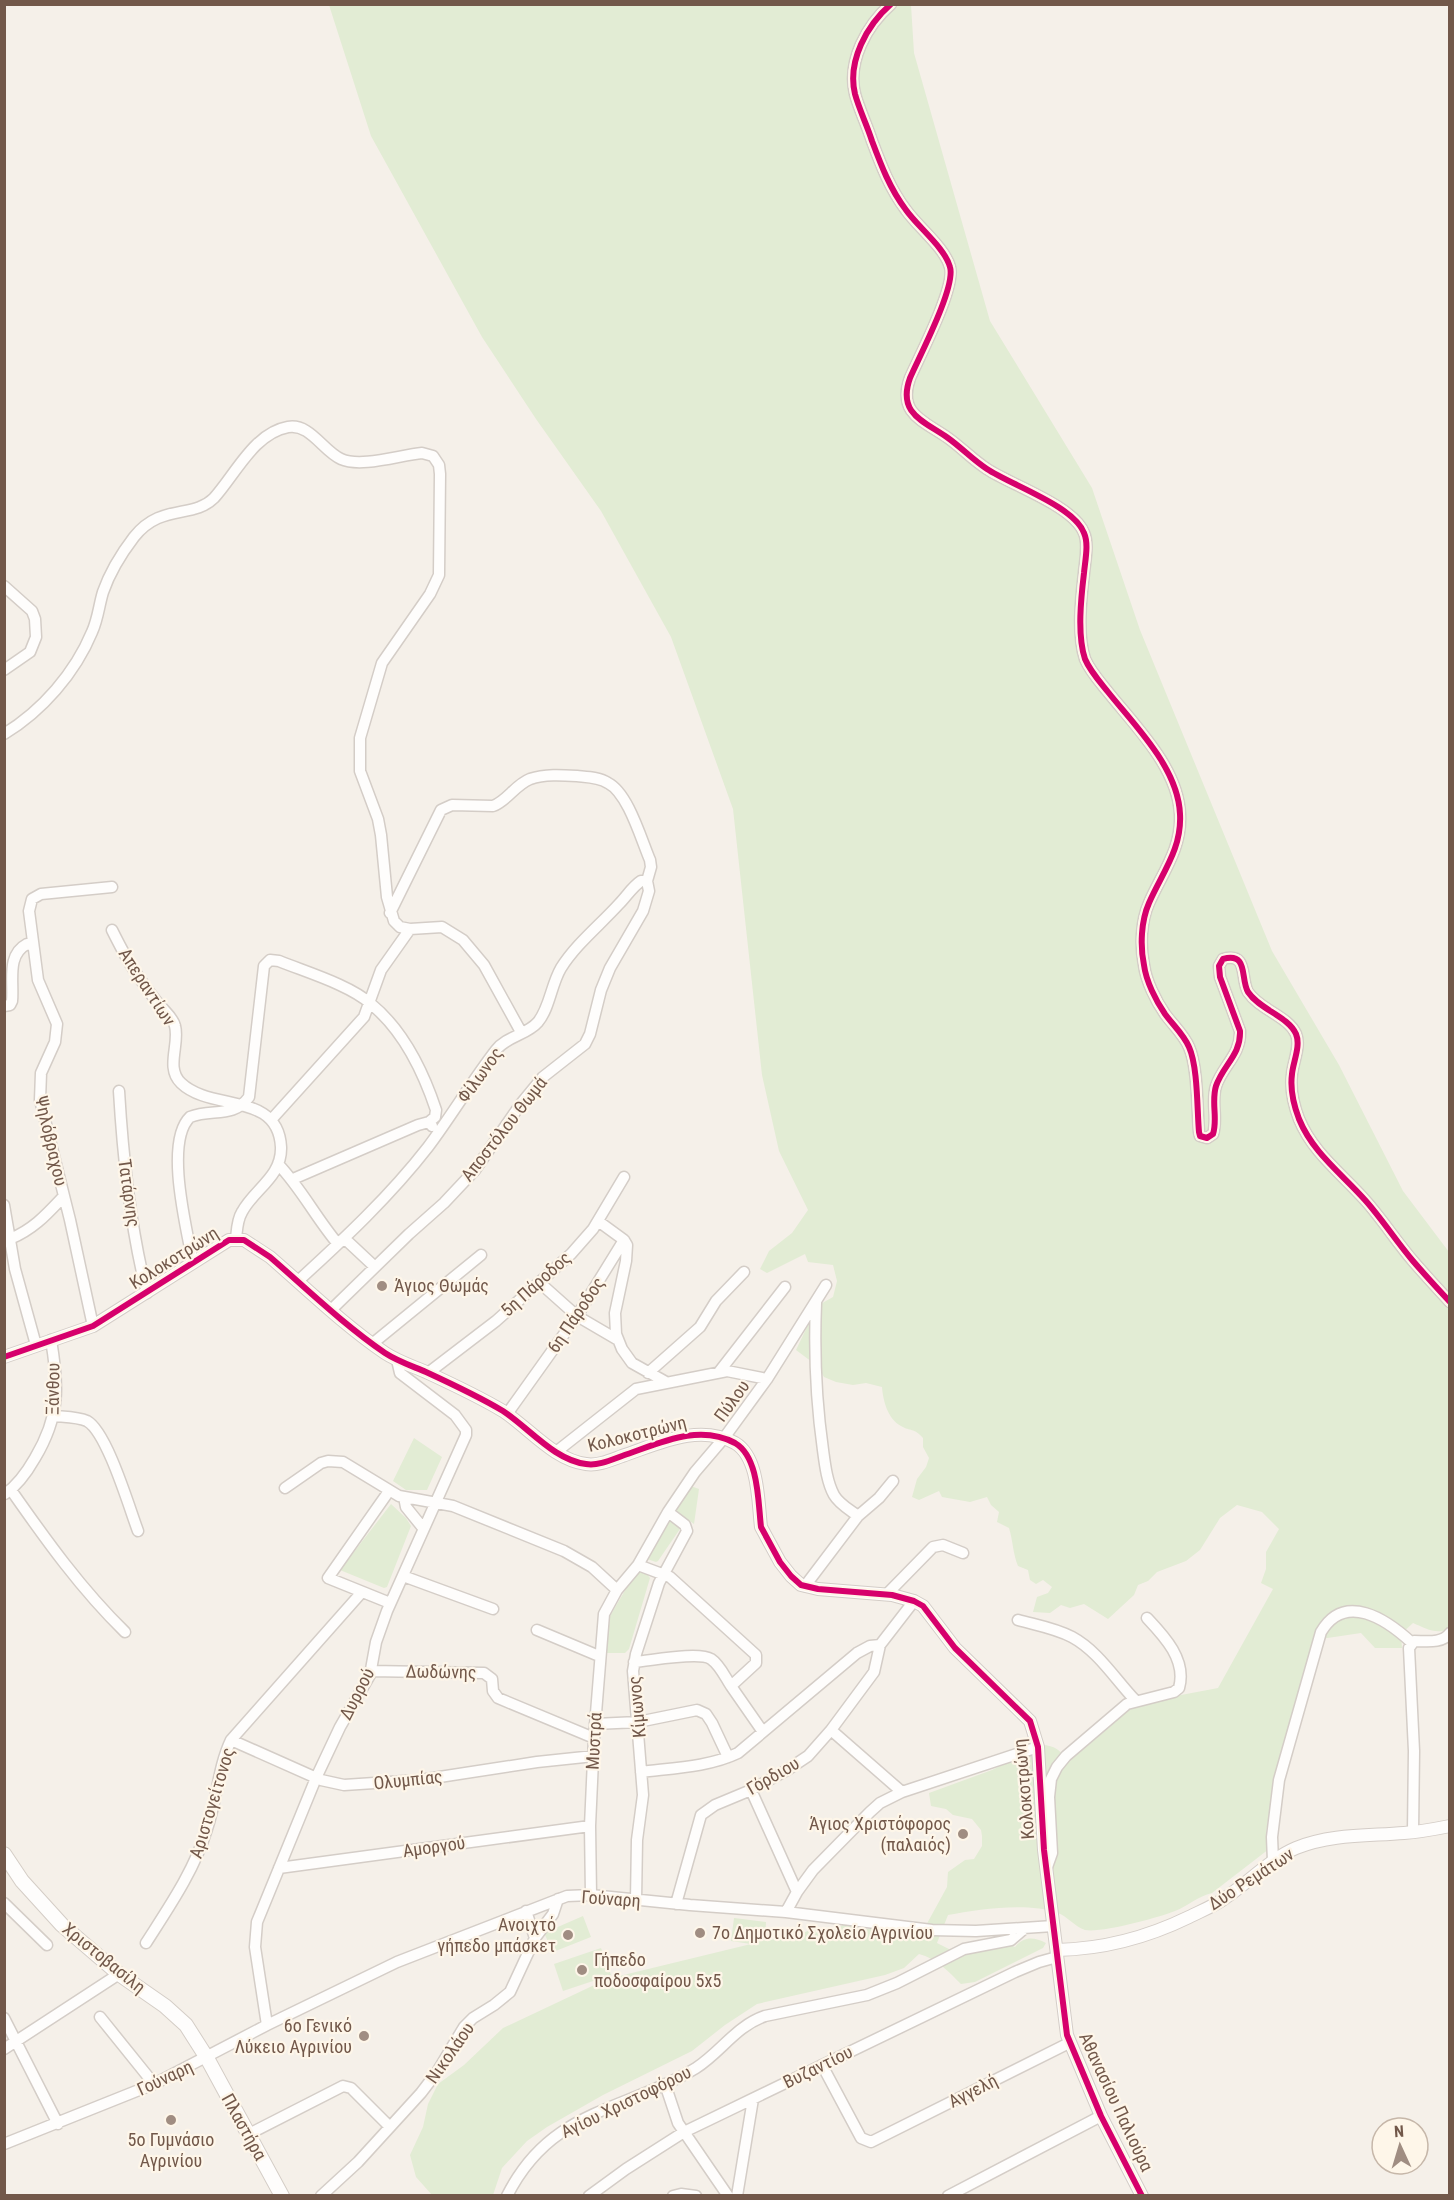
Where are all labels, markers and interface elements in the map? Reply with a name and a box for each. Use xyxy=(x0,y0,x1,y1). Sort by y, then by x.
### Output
street label: Απεραντίων xyxy=(115,944,180,1030)
street label: Φίλωνος xyxy=(453,1043,507,1106)
street label: Αποστόλου Θωμά xyxy=(456,1072,551,1185)
street label: Ψηλόβραχου xyxy=(31,1094,72,1188)
street label: Τατάρνης xyxy=(114,1158,145,1228)
street label: Κολοκοτρώνη xyxy=(125,1222,222,1293)
street label: 5η Πάροδος xyxy=(496,1247,575,1320)
street label: 6η Πάροδος xyxy=(543,1273,609,1356)
place label: Άγιος Θωμάς xyxy=(394,1275,489,1296)
marker: Άγιος Θωμάς xyxy=(375,1279,389,1293)
street label: Ξάνθου xyxy=(42,1363,63,1415)
street label: Πύλου xyxy=(709,1376,754,1426)
street label: Κολοκοτρώνη xyxy=(585,1411,688,1456)
street label: Δωδώνης xyxy=(405,1660,477,1683)
street label: Δυρρού xyxy=(335,1664,378,1723)
street label: Κίμωνος xyxy=(623,1675,650,1739)
street label: Μυστρά xyxy=(582,1712,605,1770)
street label: Κολοκοτρώνη xyxy=(1009,1738,1038,1840)
street label: Αριστογείτονος xyxy=(185,1745,238,1861)
street label: Γόρδιου xyxy=(743,1752,803,1799)
street label: Ολυμπίας xyxy=(373,1765,443,1794)
place label: Άγιος Χριστόφορος (παλαιός) xyxy=(809,1813,951,1856)
marker: Άγιος Χριστόφορος (παλαιός) xyxy=(956,1827,970,1841)
street label: Αμοργού xyxy=(401,1832,467,1861)
street label: Δύο Ρεμάτων xyxy=(1204,1843,1298,1914)
street label: Γούναρη xyxy=(581,1886,641,1911)
place label: Ανοιχτό γήπεδο μπάσκετ xyxy=(437,1914,556,1956)
street label: Χριστοβασίλη xyxy=(59,1918,150,1997)
place label: 7ο Δημοτικό Σχολείο Αγρινίου xyxy=(712,1922,933,1943)
marker: 7ο Δημοτικό Σχολείο Αγρινίου xyxy=(693,1926,707,1940)
marker: Ανοιχτό γήπεδο μπάσκετ xyxy=(561,1928,575,1942)
place label: Γήπεδο ποδοσφαίρου 5x5 xyxy=(594,1949,721,1991)
marker: Γήπεδο ποδοσφαίρου 5x5 xyxy=(575,1963,589,1977)
place label: 6ο Γενικό Λύκειο Αγρινίου xyxy=(235,2015,352,2057)
street label: Νικολάου xyxy=(421,2018,478,2087)
marker: 6ο Γενικό Λύκειο Αγρινίου xyxy=(357,2029,371,2043)
street label: Αθανασίου Παλιούρα xyxy=(1075,2029,1158,2175)
street label: Βυζαντίου xyxy=(780,2041,856,2092)
street label: Γούναρη xyxy=(133,2056,196,2100)
street label: Αγίου Χριστοφόρου xyxy=(557,2061,694,2142)
street label: Αγγελή xyxy=(945,2069,1001,2112)
street label: Πλαστήρα xyxy=(218,2090,271,2164)
marker: 5ο Γυμνάσιο Αγρινίου xyxy=(164,2113,178,2127)
north arrow xyxy=(1370,2116,1430,2176)
text: N xyxy=(1393,2122,1405,2141)
place label: 5ο Γυμνάσιο Αγρινίου xyxy=(128,2129,214,2171)

